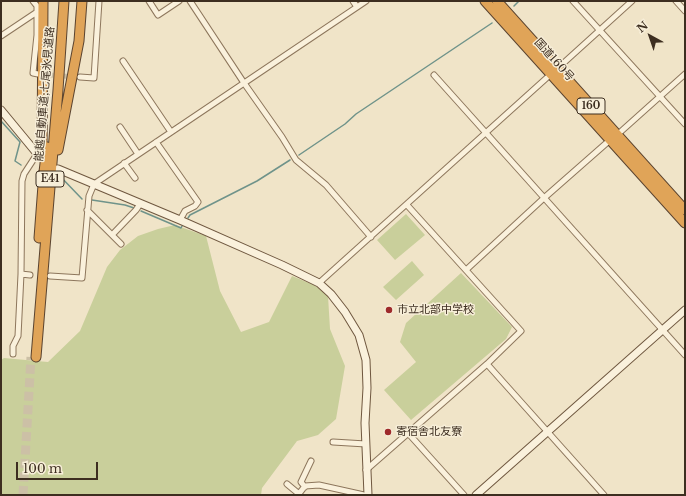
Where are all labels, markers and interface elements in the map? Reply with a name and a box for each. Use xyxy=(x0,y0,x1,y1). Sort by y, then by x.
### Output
north arrow xyxy=(630,16,670,56)
text: N xyxy=(634,18,651,35)
street label: 能越自動車道;七尾氷見道路 xyxy=(33,26,57,162)
street label: 国道160号 xyxy=(531,36,577,84)
road number: 160 xyxy=(577,98,605,114)
road number: E41 xyxy=(36,171,64,187)
place label: 市立北部中学校 xyxy=(397,303,474,317)
marker: 市立北部中学校 xyxy=(384,305,394,315)
place label: 寄宿舎北友寮 xyxy=(396,425,462,439)
marker: 寄宿舎北友寮 xyxy=(383,427,393,437)
scale bar xyxy=(18,454,100,480)
text: 100 m xyxy=(23,461,62,476)

